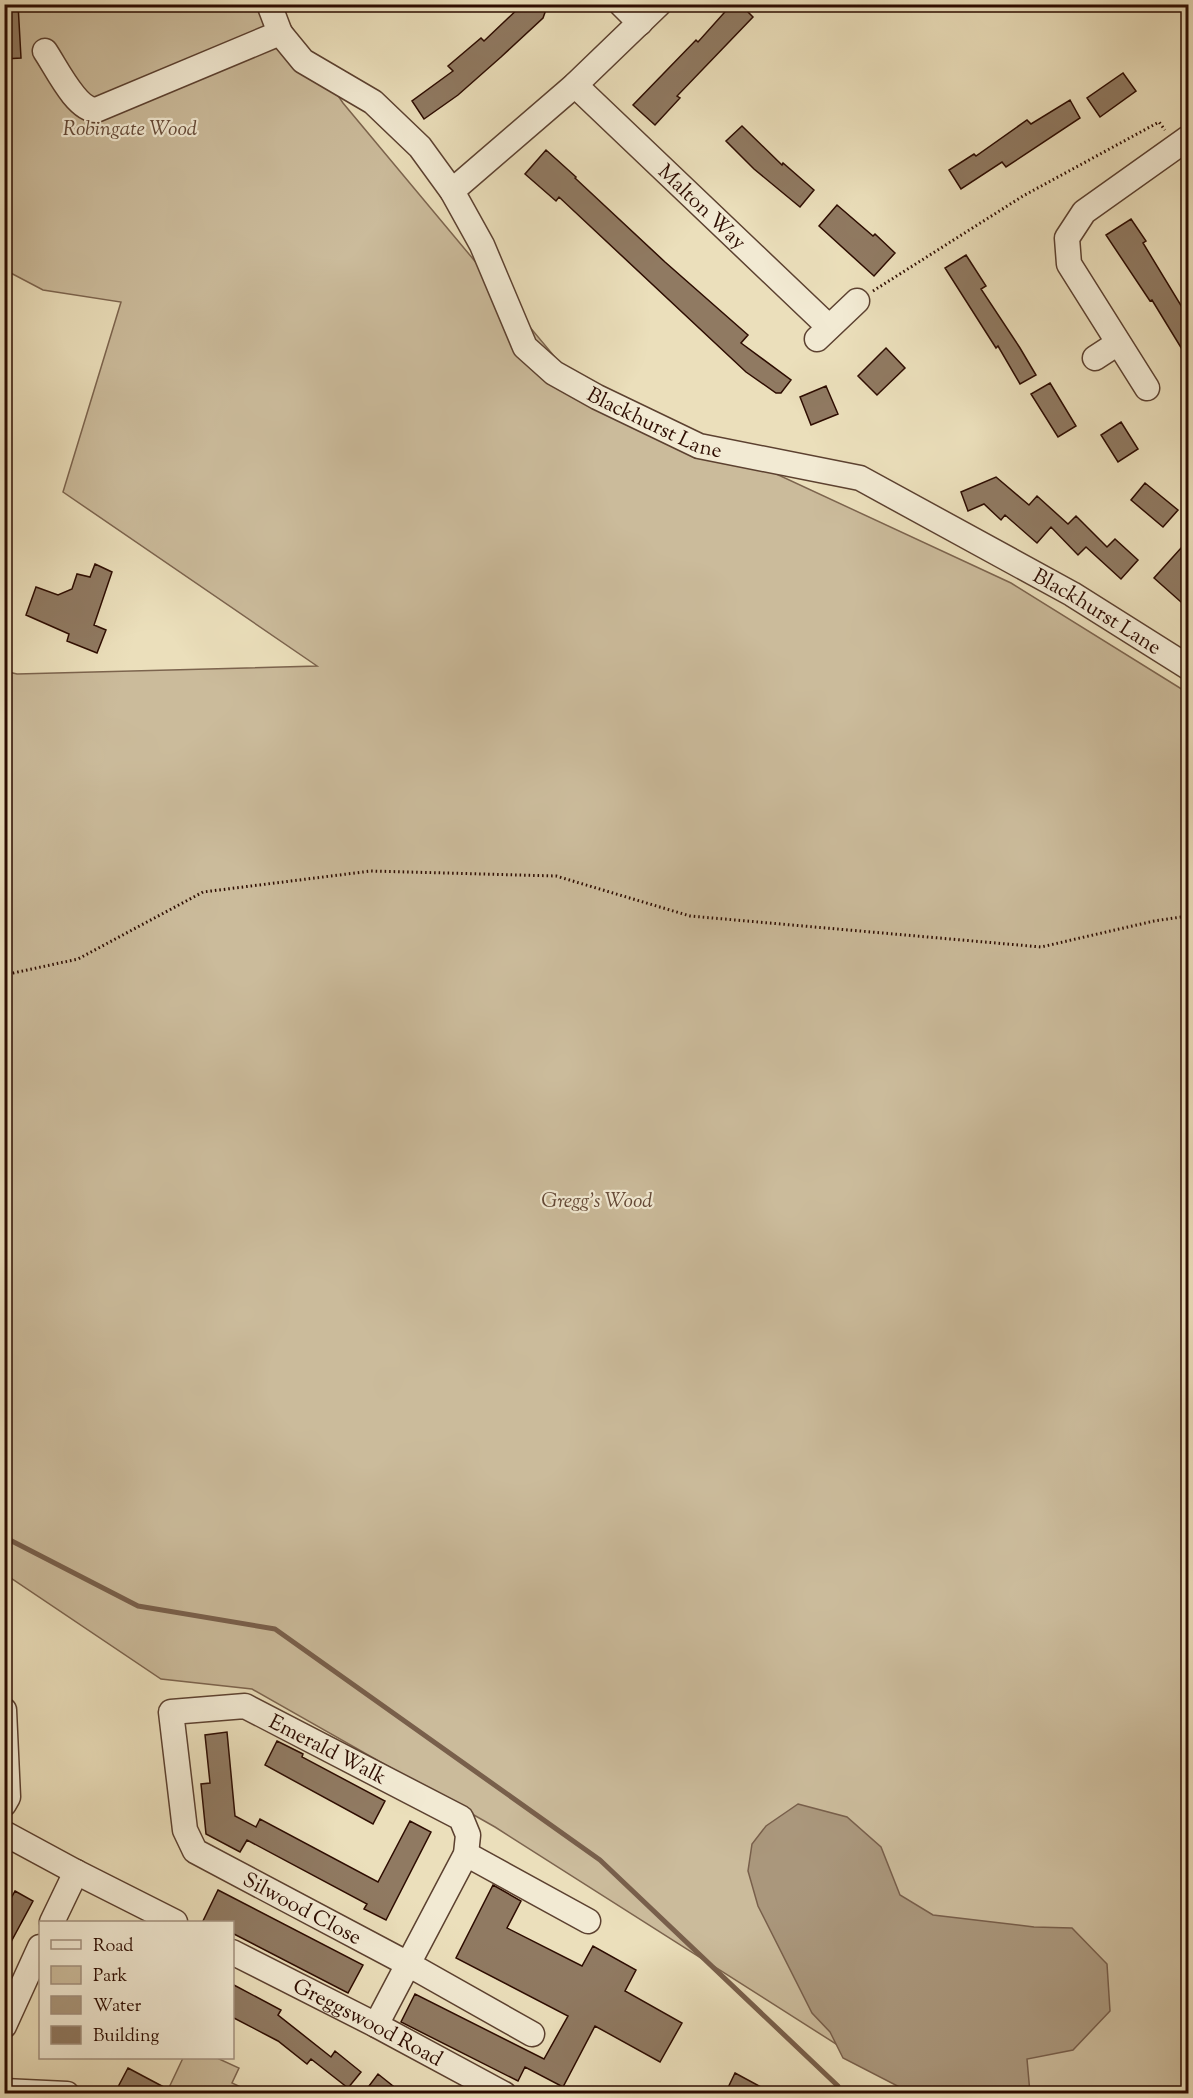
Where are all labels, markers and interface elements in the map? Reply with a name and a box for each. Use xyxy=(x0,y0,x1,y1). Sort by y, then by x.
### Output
park label: Robingate Wood xyxy=(63,115,198,145)
street label: Malton Way xyxy=(650,158,752,258)
street label: Blackhurst Lane xyxy=(581,381,724,467)
street label: Blackhurst Lane xyxy=(1027,562,1166,663)
park label: Gregg's Wood xyxy=(541,1187,653,1217)
street label: Emerald Walk xyxy=(263,1708,392,1794)
street label: Silwood Close xyxy=(237,1866,366,1954)
legend xyxy=(39,1921,234,2059)
text: Road xyxy=(93,1934,133,1960)
text: Park xyxy=(93,1964,128,1990)
street label: Greggswood Road xyxy=(287,1972,448,2075)
text: Water xyxy=(93,1994,142,2020)
text: Building xyxy=(93,2024,159,2050)

